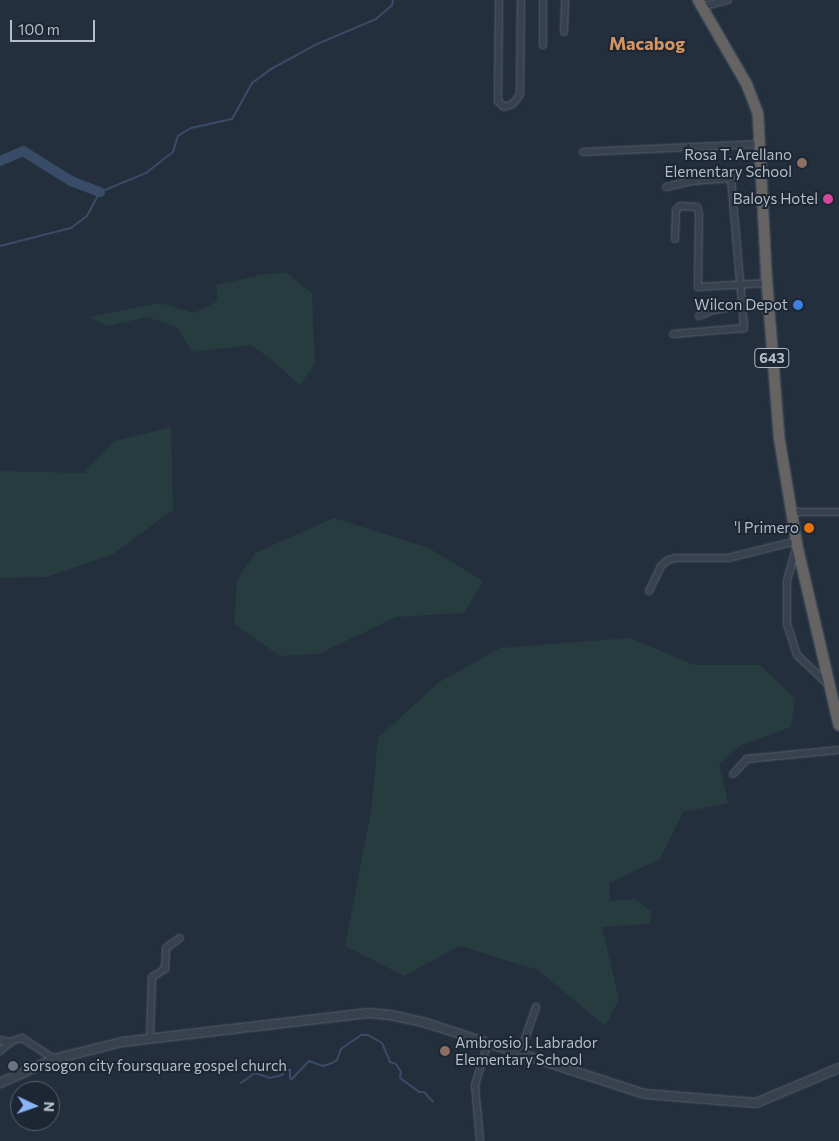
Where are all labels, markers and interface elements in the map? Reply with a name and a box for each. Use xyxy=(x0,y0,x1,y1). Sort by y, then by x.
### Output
scale bar xyxy=(12,10,98,42)
text: 100 m xyxy=(18,20,60,38)
district label: Macabog xyxy=(609,32,685,54)
place label: Rosa T. Arellano Elementary School xyxy=(665,145,792,180)
marker: Rosa T. Arellano Elementary School xyxy=(796,157,808,169)
place label: Baloys Hotel xyxy=(733,190,818,208)
marker: Baloys Hotel xyxy=(822,193,834,205)
place label: Wilcon Depot xyxy=(694,296,788,314)
marker: Wilcon Depot xyxy=(792,299,804,311)
road number: 643 xyxy=(753,346,791,369)
place label: 'l Primero xyxy=(734,519,799,537)
marker: 'l Primero xyxy=(803,522,815,534)
place label: Ambrosio J. Labrador Elementary School xyxy=(455,1033,598,1068)
marker: Ambrosio J. Labrador Elementary School xyxy=(439,1045,451,1057)
place label: sorsogon city foursquare gospel church xyxy=(23,1057,287,1075)
marker: sorsogon city foursquare gospel church xyxy=(7,1060,19,1072)
north arrow xyxy=(10,1081,60,1131)
text: N xyxy=(41,1101,58,1112)

